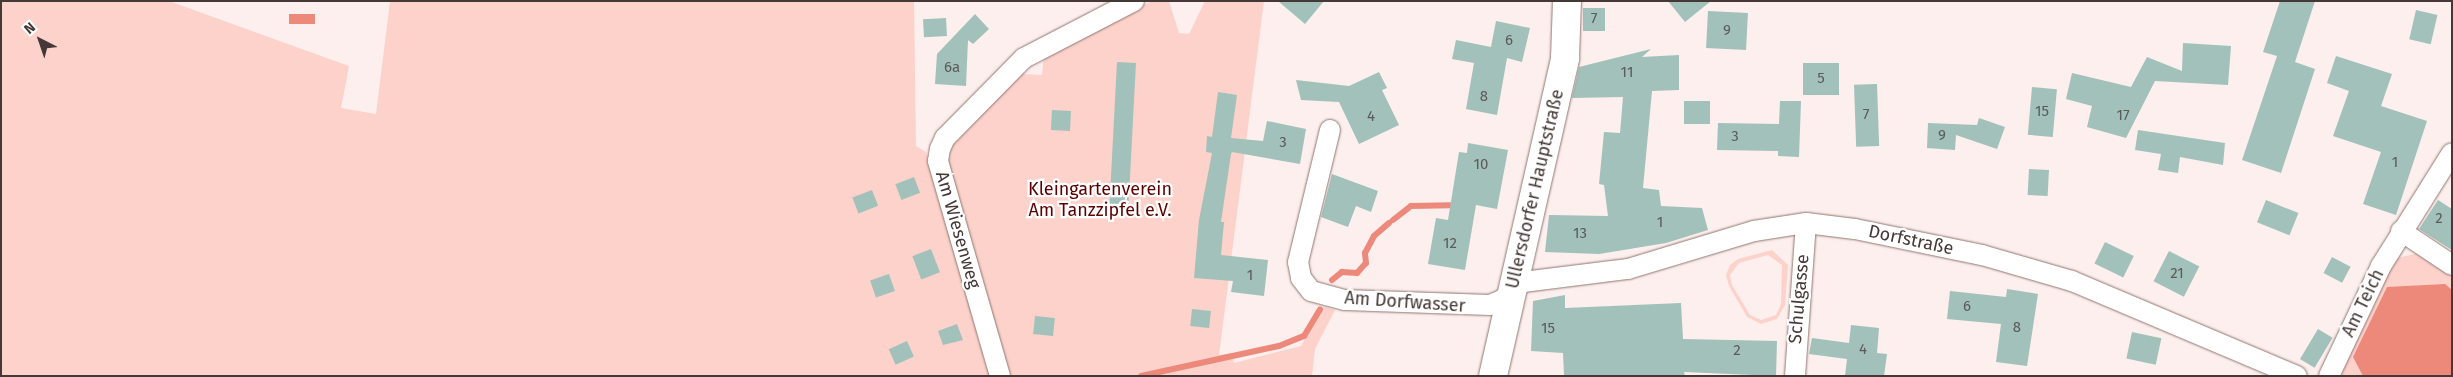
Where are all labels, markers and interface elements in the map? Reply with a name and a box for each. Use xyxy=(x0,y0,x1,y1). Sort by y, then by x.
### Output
house number: 7 xyxy=(1591,10,1597,28)
north arrow xyxy=(15,15,65,65)
text: N xyxy=(21,19,39,38)
house number: 9 xyxy=(1723,22,1731,40)
house number: 6 xyxy=(1505,32,1513,50)
house number: 6a xyxy=(944,59,960,77)
house number: 11 xyxy=(1621,64,1633,82)
house number: 5 xyxy=(1817,70,1825,88)
street label: Ullersdorfer Hauptstraße xyxy=(1502,87,1568,291)
house number: 8 xyxy=(1480,88,1488,106)
house number: 15 xyxy=(2035,103,2049,121)
house number: 7 xyxy=(1863,106,1869,124)
house number: 17 xyxy=(2116,107,2130,125)
house number: 4 xyxy=(1367,108,1375,126)
house number: 9 xyxy=(1938,127,1946,145)
house number: 3 xyxy=(1731,128,1739,146)
house number: 3 xyxy=(1279,134,1287,152)
house number: 1 xyxy=(2392,154,2398,172)
house number: 10 xyxy=(1474,156,1488,174)
street label: Am Wiesenweg xyxy=(931,169,985,291)
park label: Kleingartenverein Am Tanzzipfel e.V. xyxy=(1028,179,1172,222)
house number: 2 xyxy=(2435,210,2443,228)
house number: 1 xyxy=(1657,214,1663,232)
street label: Dorfstraße xyxy=(1866,220,1956,260)
house number: 13 xyxy=(1573,225,1587,243)
house number: 12 xyxy=(1443,235,1457,253)
street label: Schulgasse xyxy=(1784,253,1814,345)
house number: 21 xyxy=(2170,265,2184,283)
street label: Am Teich xyxy=(2337,266,2389,340)
house number: 1 xyxy=(1247,267,1253,285)
street label: Am Dorfwasser xyxy=(1344,287,1466,317)
house number: 6 xyxy=(1963,298,1971,316)
house number: 8 xyxy=(2013,319,2021,337)
house number: 15 xyxy=(1541,320,1555,338)
house number: 4 xyxy=(1859,341,1867,359)
house number: 2 xyxy=(1733,342,1741,360)

